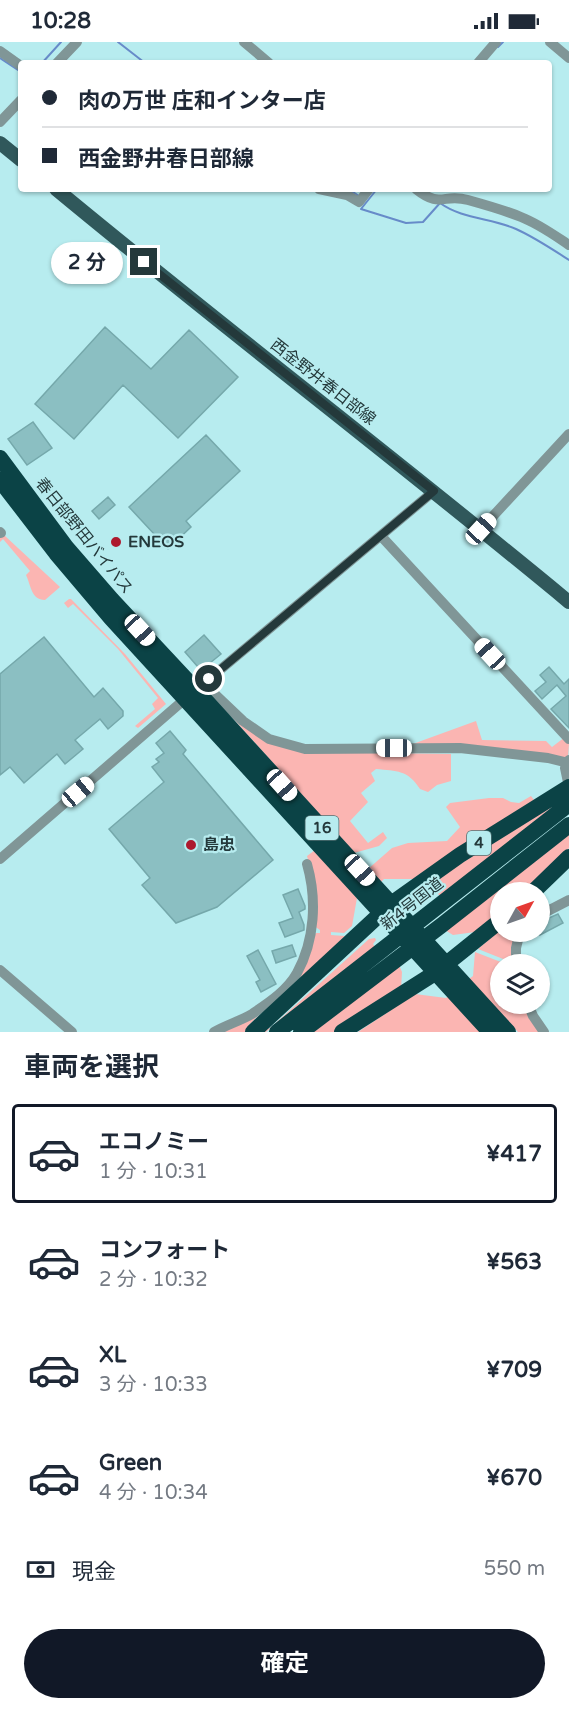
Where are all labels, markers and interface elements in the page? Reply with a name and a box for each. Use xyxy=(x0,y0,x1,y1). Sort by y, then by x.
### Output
text: 10:28 xyxy=(30,8,91,34)
text: 肉の万世 庄和インター店 xyxy=(78,88,326,114)
text: 西金野井春日部線 xyxy=(78,146,254,172)
callout: 2 分 xyxy=(51,241,123,283)
route end xyxy=(130,248,157,275)
text: 2 分 xyxy=(68,251,106,275)
street label: 西金野井春日部線 xyxy=(266,335,380,429)
street label: 春日部野田バイパス xyxy=(31,474,137,598)
car xyxy=(462,510,500,548)
place label: ENEOS xyxy=(128,532,184,552)
marker: ENEOS xyxy=(109,535,123,549)
car xyxy=(121,611,159,649)
car xyxy=(471,635,509,673)
route start xyxy=(195,665,222,692)
car xyxy=(376,739,412,757)
car xyxy=(263,766,301,804)
car xyxy=(58,774,98,810)
road number: 16 xyxy=(306,816,338,840)
road number: 4 xyxy=(467,831,491,855)
place label: 島忠 xyxy=(203,835,235,855)
marker: 島忠 xyxy=(184,838,198,852)
car xyxy=(341,851,379,889)
street label: 新4号国道 xyxy=(377,873,447,935)
north arrow xyxy=(490,882,550,942)
map controls xyxy=(490,882,550,1014)
button: layers xyxy=(490,954,550,1014)
text: 車両を選択 xyxy=(24,1051,159,1084)
icon: car xyxy=(27,1127,81,1181)
text: エコノミー xyxy=(99,1129,209,1155)
text: ¥417 xyxy=(486,1141,542,1167)
text: 1 分 · 10:31 xyxy=(99,1160,208,1184)
icon: car xyxy=(27,1235,81,1289)
text: コンフォート xyxy=(99,1237,230,1263)
text: ¥563 xyxy=(486,1249,542,1275)
text: 2 分 · 10:32 xyxy=(99,1268,208,1292)
text: XL xyxy=(99,1342,126,1368)
icon: car xyxy=(27,1343,81,1397)
text: ¥709 xyxy=(486,1357,542,1383)
text: 3 分 · 10:33 xyxy=(99,1373,208,1397)
text: Green xyxy=(99,1450,162,1476)
icon: car xyxy=(27,1451,81,1505)
text: ¥670 xyxy=(486,1465,542,1491)
text: 4 分 · 10:34 xyxy=(99,1481,208,1505)
icon: cash xyxy=(24,1553,57,1586)
text: 550 m xyxy=(484,1557,545,1581)
text: 現金 xyxy=(72,1559,116,1585)
button: 確定 xyxy=(24,1629,545,1698)

